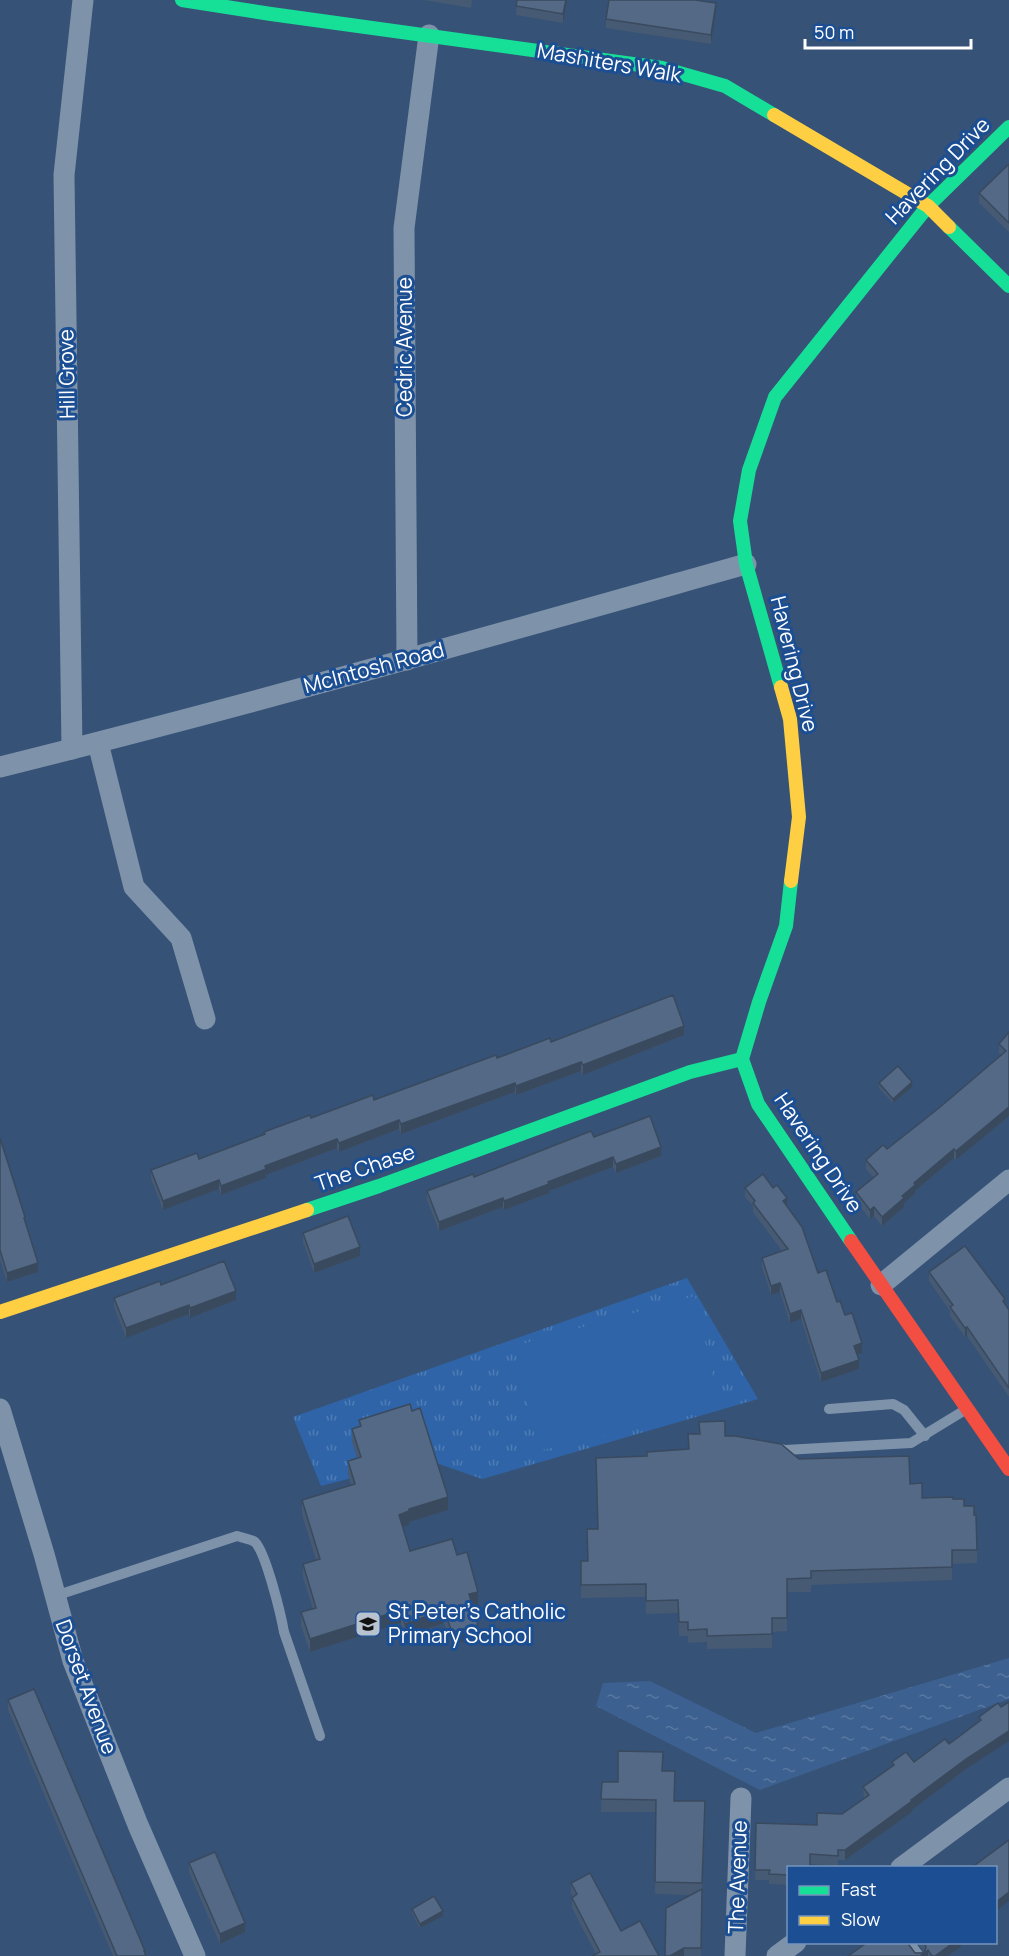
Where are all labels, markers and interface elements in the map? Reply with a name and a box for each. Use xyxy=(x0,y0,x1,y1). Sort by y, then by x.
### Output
scale bar xyxy=(805,12,972,50)
text: 50 m xyxy=(814,20,854,44)
street label: Mashiters Walk xyxy=(535,36,684,89)
street label: Havering Drive xyxy=(879,111,996,230)
street label: Cedric Avenue xyxy=(390,277,418,417)
street label: Hill Grove xyxy=(51,329,81,419)
street label: Havering Drive xyxy=(765,593,825,734)
street label: McIntosh Road xyxy=(300,635,447,699)
street label: Havering Drive xyxy=(768,1087,869,1218)
street label: The Chase xyxy=(311,1137,418,1197)
place label: St Peter's Catholic Primary School xyxy=(388,1597,566,1649)
school or university icon: St Peter's Catholic Primary School xyxy=(353,1609,383,1639)
street label: Dorset Avenue xyxy=(50,1615,124,1758)
street label: The Avenue xyxy=(721,1820,753,1934)
legend xyxy=(787,1866,997,1944)
text: Fast xyxy=(841,1877,876,1901)
text: Slow xyxy=(841,1907,881,1931)

